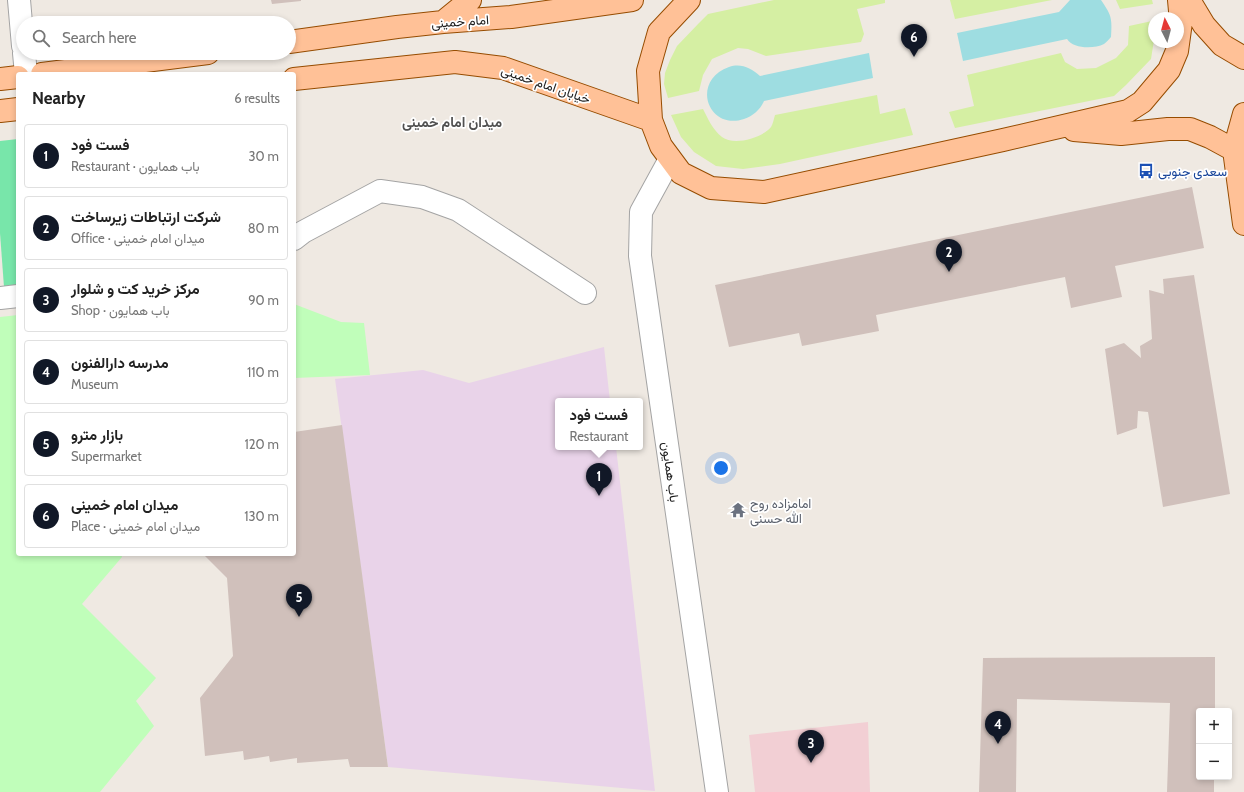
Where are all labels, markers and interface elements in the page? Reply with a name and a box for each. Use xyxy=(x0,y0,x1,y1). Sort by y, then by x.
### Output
street label: امام خمینی xyxy=(431,11,489,32)
north arrow xyxy=(1148,12,1184,48)
search box xyxy=(16,16,296,60)
pin: 6 xyxy=(901,24,927,57)
icon: search xyxy=(30,27,52,49)
text: Search here xyxy=(62,29,137,47)
street label: خیابان امام خمینی xyxy=(499,61,593,108)
text: Nearby xyxy=(32,88,85,108)
text: 6 results xyxy=(234,90,280,106)
district label: میدان امام خمینی xyxy=(402,113,502,131)
text: فست فود xyxy=(71,136,129,154)
text: 1 xyxy=(44,148,48,164)
text: 30 m xyxy=(249,148,279,164)
text: Restaurant · باب همایون xyxy=(71,158,200,174)
bus stop icon: سعدی جنوبی xyxy=(1137,162,1155,180)
place label: سعدی جنوبی xyxy=(1158,163,1227,180)
text: شرکت ارتباطات زیرساخت xyxy=(71,208,221,226)
text: 2 xyxy=(43,220,49,236)
text: 80 m xyxy=(248,220,279,236)
text: Office · میدان امام خمینی xyxy=(71,230,205,246)
pin: 2 xyxy=(936,239,962,272)
text: مرکز خرید کت و شلوار xyxy=(71,280,200,298)
text: 3 xyxy=(42,292,50,308)
text: 90 m xyxy=(248,292,279,308)
text: Shop · باب همایون xyxy=(71,302,170,318)
text: مدرسه دارالفنون xyxy=(71,354,169,372)
text: 4 xyxy=(42,364,50,380)
text: 110 m xyxy=(247,364,279,380)
text: Museum xyxy=(71,376,118,392)
popup xyxy=(555,398,643,450)
text: فست فود xyxy=(570,406,628,424)
text: بازار مترو xyxy=(71,426,123,444)
text: Restaurant xyxy=(570,428,628,444)
text: 5 xyxy=(43,436,49,452)
text: 120 m xyxy=(245,436,279,452)
street label: باب همایون xyxy=(658,441,683,503)
text: Supermarket xyxy=(71,448,142,464)
your location xyxy=(711,458,731,478)
pin: 1 xyxy=(586,463,612,496)
place label: امامزاده روح الله حسنی xyxy=(750,495,811,527)
text: میدان امام خمینی xyxy=(71,496,178,514)
temple icon: امامزاده روح الله حسنی xyxy=(729,501,747,519)
text: 6 xyxy=(42,508,50,524)
text: 130 m xyxy=(244,508,279,524)
text: Place · میدان امام خمینی xyxy=(71,518,200,534)
pin: 5 xyxy=(286,584,312,617)
map controls xyxy=(1196,708,1232,780)
button: + xyxy=(1196,708,1232,744)
pin: 4 xyxy=(985,711,1011,744)
pin: 3 xyxy=(798,730,824,763)
button: − xyxy=(1196,744,1232,780)

